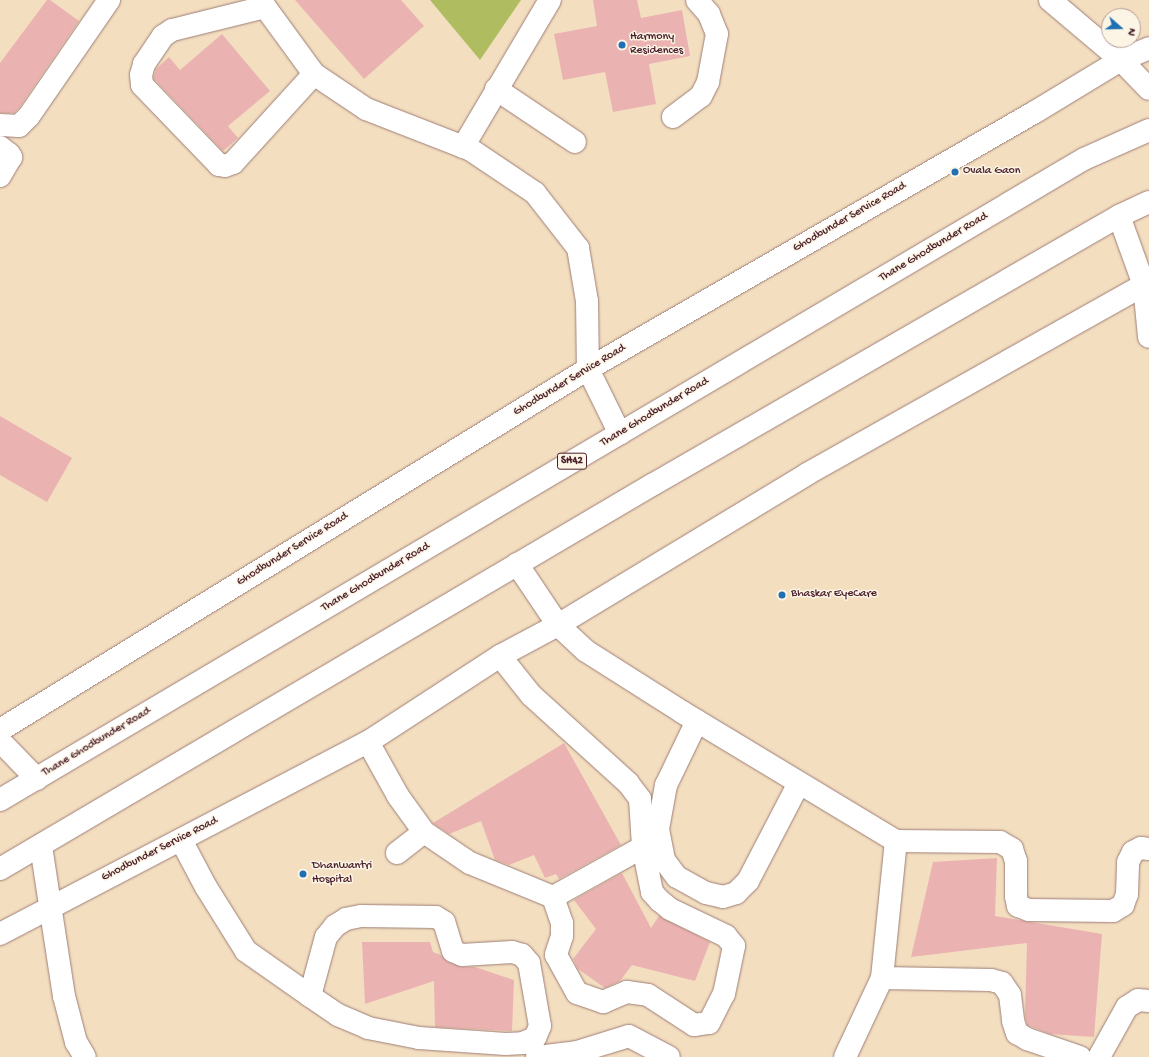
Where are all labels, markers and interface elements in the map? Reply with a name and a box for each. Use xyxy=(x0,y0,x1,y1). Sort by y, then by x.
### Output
north arrow xyxy=(1101,8,1141,48)
text: N xyxy=(1124,26,1138,37)
place label: Harmony Residences xyxy=(630,31,683,59)
marker: Harmony Residences xyxy=(617,40,627,50)
place label: Ovala Gaon xyxy=(963,165,1020,179)
marker: Ovala Gaon xyxy=(950,167,960,177)
street label: Ghodbunder Service Road xyxy=(791,180,909,256)
street label: Thane Ghodbunder Road xyxy=(877,210,991,286)
street label: Ghodbunder Service Road xyxy=(511,342,629,420)
street label: Thane Ghodbunder Road xyxy=(598,375,712,451)
road number: SH42 xyxy=(557,452,587,470)
street label: Ghodbunder Service Road xyxy=(235,510,351,590)
street label: Thane Ghodbunder Road xyxy=(319,540,433,616)
place label: Bhaskar EyeCare xyxy=(791,588,877,602)
marker: Bhaskar EyeCare xyxy=(776,589,788,601)
street label: Thane Ghodbunder Road xyxy=(40,705,154,781)
street label: Ghodbunder Service Road xyxy=(99,814,221,886)
place label: Dhanwantri Hospital xyxy=(312,860,372,888)
marker: Dhanwantri Hospital xyxy=(297,868,309,880)

